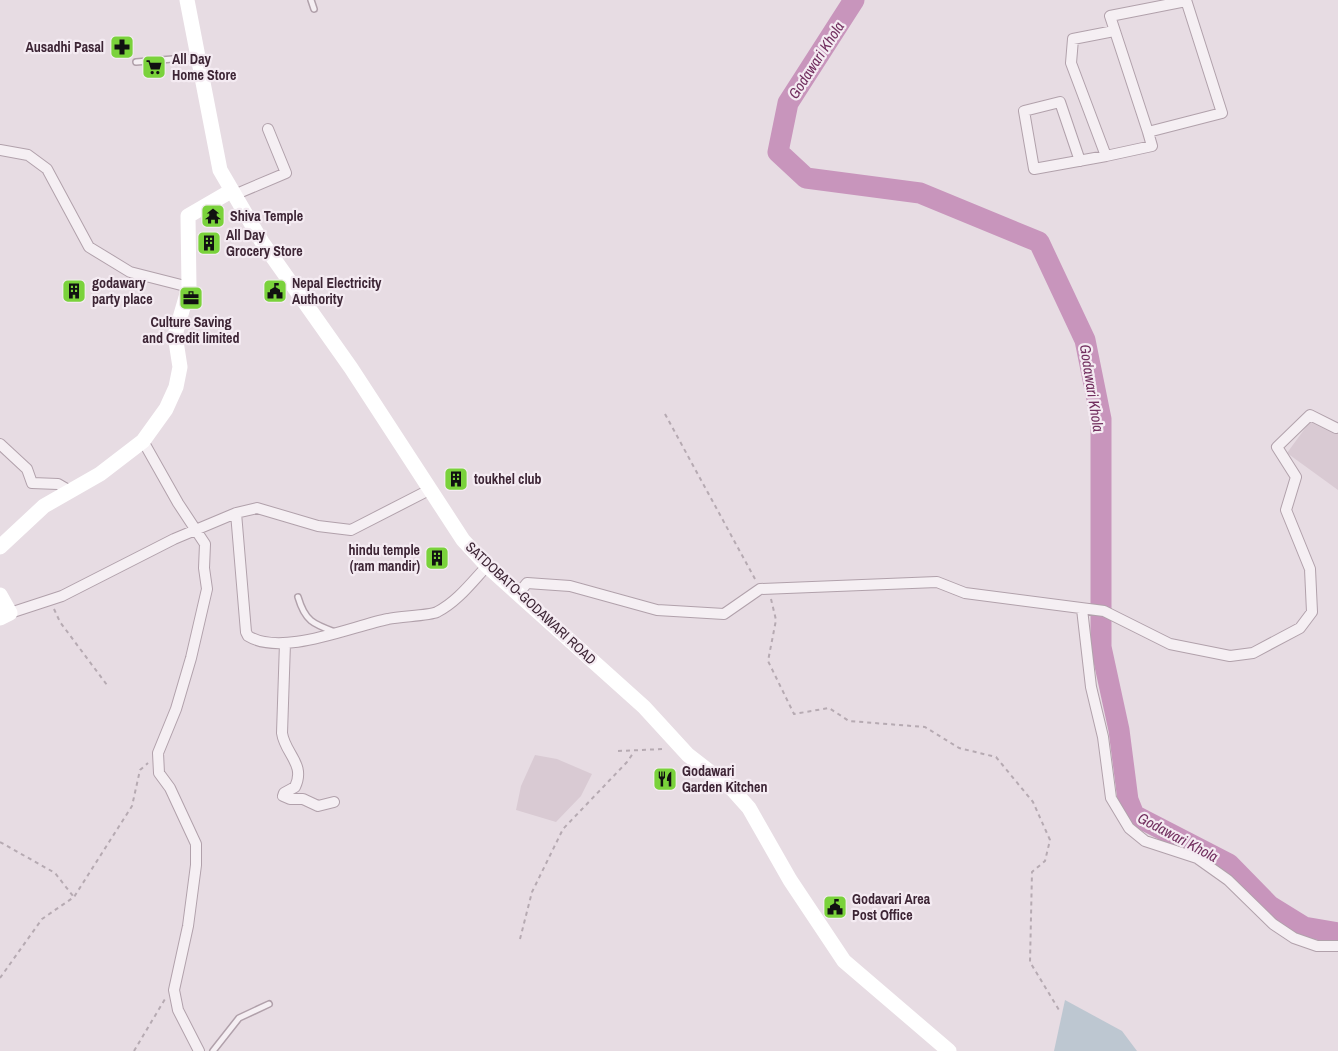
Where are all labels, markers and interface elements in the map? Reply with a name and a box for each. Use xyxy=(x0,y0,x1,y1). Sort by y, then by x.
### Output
water label: Godawari Khola xyxy=(783,17,849,103)
pharmacy icon: Ausadhi Pasal xyxy=(109,34,135,60)
place label: Ausadhi Pasal xyxy=(26,38,104,56)
place label: All Day Home Store xyxy=(172,50,236,84)
supermarket icon: All Day Home Store xyxy=(141,54,167,80)
temple icon: Shiva Temple xyxy=(200,203,226,229)
place label: Shiva Temple xyxy=(230,207,303,225)
place label: All Day Grocery Store xyxy=(226,226,303,260)
building icon: All Day Grocery Store xyxy=(196,230,222,256)
place label: godawary party place xyxy=(92,274,153,308)
place label: Nepal Electricity Authority xyxy=(292,274,382,308)
building icon: godawary party place xyxy=(61,278,87,304)
public building icon: Nepal Electricity Authority xyxy=(262,278,288,304)
office icon: Culture Saving and Credit limited xyxy=(178,285,204,311)
place label: Culture Saving and Credit limited xyxy=(143,313,239,347)
water label: Godawari Khola xyxy=(1075,343,1109,433)
building icon: toukhel club xyxy=(443,466,469,492)
place label: toukhel club xyxy=(474,470,542,488)
street label: SATDOBATO-GODAWARI ROAD xyxy=(462,538,600,668)
place label: hindu temple (ram mandir) xyxy=(349,541,420,575)
building icon: hindu temple (ram mandir) xyxy=(424,545,450,571)
place label: Godawari Garden Kitchen xyxy=(682,762,767,796)
restaurant icon: Godawari Garden Kitchen xyxy=(652,766,678,792)
water label: Godawari Khola xyxy=(1134,807,1222,867)
place label: Godavari Area Post Office xyxy=(852,890,931,924)
public building icon: Godavari Area Post Office xyxy=(822,894,848,920)

